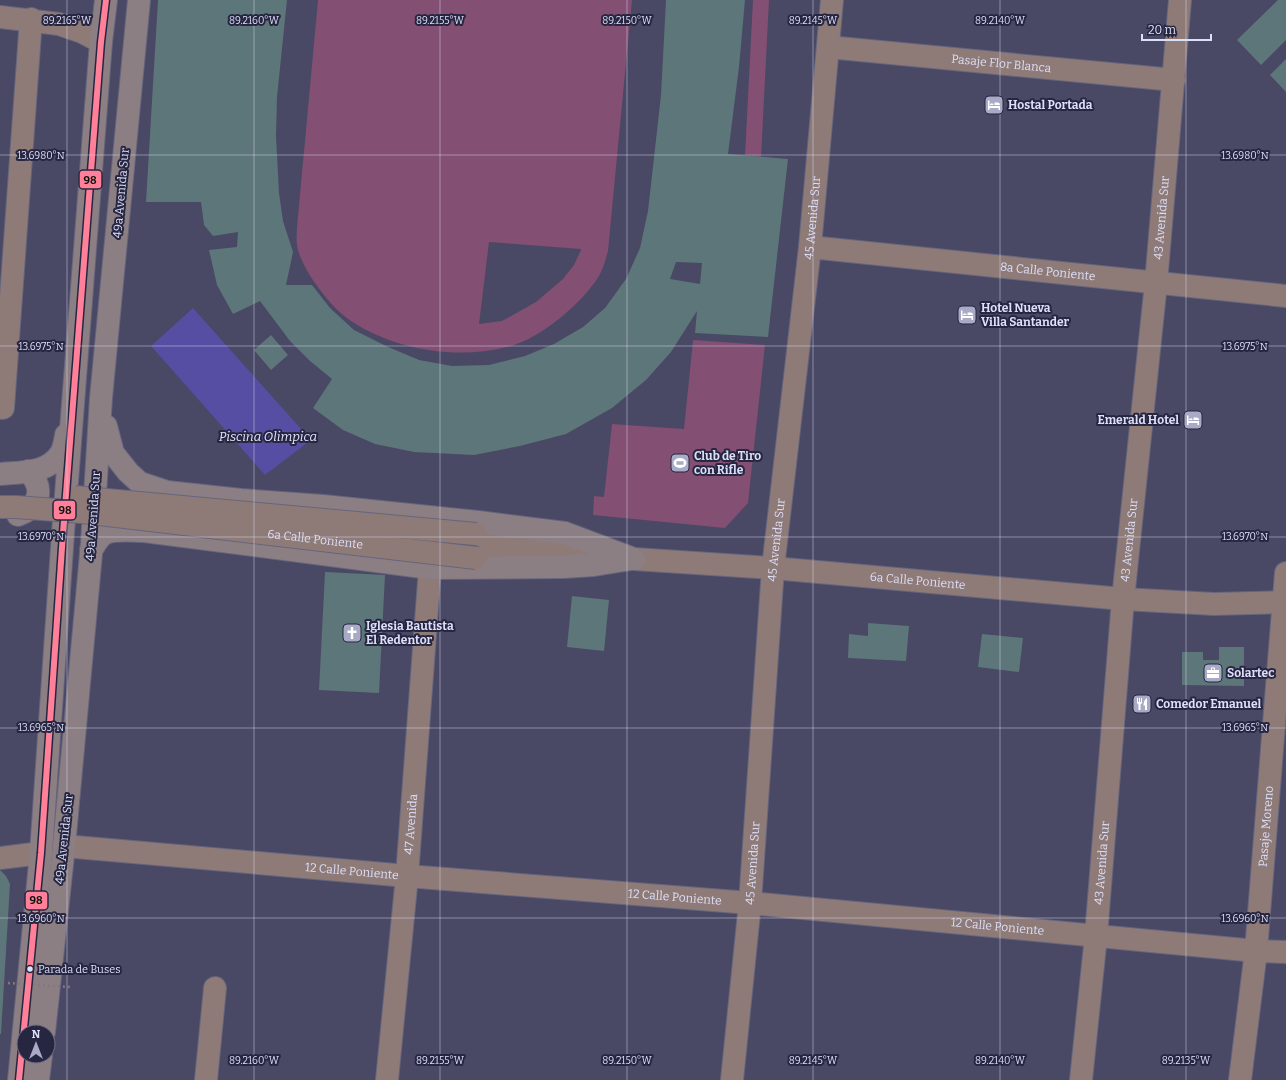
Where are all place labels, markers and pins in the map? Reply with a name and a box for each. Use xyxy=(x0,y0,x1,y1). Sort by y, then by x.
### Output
hotel icon: Hostal Portada xyxy=(983,94,1005,116)
place label: Hostal Portada xyxy=(1008,98,1093,112)
place label: Hotel Nueva Villa Santander xyxy=(981,301,1070,329)
hotel icon: Hotel Nueva Villa Santander xyxy=(956,304,978,326)
hotel icon: Emerald Hotel xyxy=(1182,409,1204,431)
place label: Emerald Hotel xyxy=(1097,413,1179,427)
place label: Club de Tiro con Rifle xyxy=(694,449,761,477)
sports icon: Club de Tiro con Rifle xyxy=(669,452,691,474)
place label: Iglesia Bautista El Redentor xyxy=(366,619,454,647)
church icon: Iglesia Bautista El Redentor xyxy=(341,622,363,644)
office icon: Solartec xyxy=(1202,662,1224,684)
place label: Solartec xyxy=(1227,666,1274,680)
restaurant icon: Comedor Emanuel xyxy=(1131,693,1153,715)
place label: Comedor Emanuel xyxy=(1156,697,1262,711)
place label: Parada de Buses xyxy=(38,963,120,976)
marker: Parada de Buses xyxy=(25,964,35,974)

